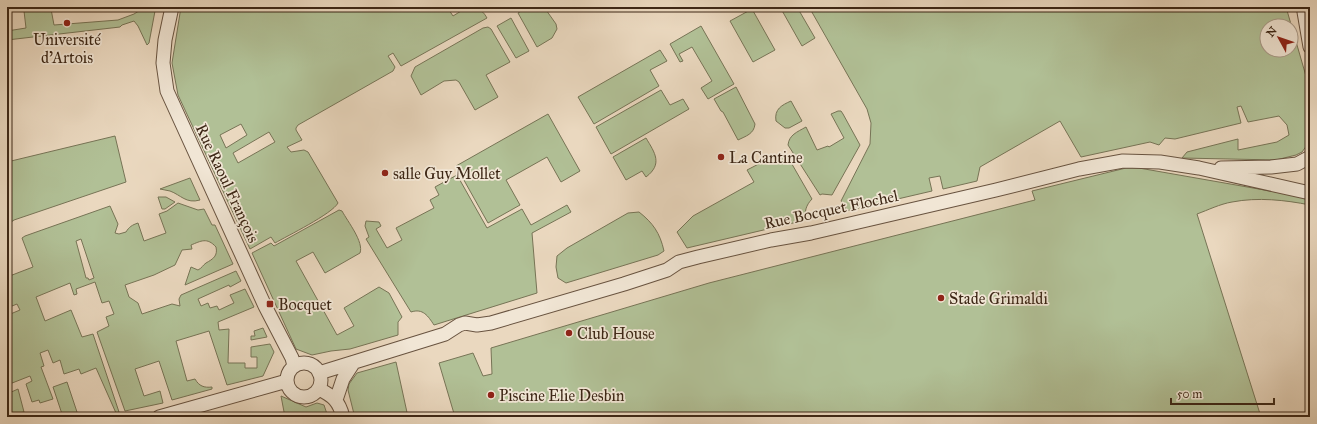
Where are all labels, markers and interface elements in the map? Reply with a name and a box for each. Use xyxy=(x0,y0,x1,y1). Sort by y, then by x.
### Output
marker: Université d'Artois xyxy=(62,18,72,28)
north arrow xyxy=(1259,18,1299,58)
text: N xyxy=(1264,24,1280,40)
place label: Université d'Artois xyxy=(33,30,101,67)
street label: Rue Raoul François xyxy=(192,121,263,246)
place label: La Cantine xyxy=(729,148,803,167)
marker: La Cantine xyxy=(716,152,726,162)
place label: salle Guy Mollet xyxy=(393,164,501,183)
marker: salle Guy Mollet xyxy=(380,168,390,178)
street label: Rue Bocquet Flochel xyxy=(762,186,901,234)
place label: Stade Grimaldi xyxy=(949,289,1048,308)
marker: Stade Grimaldi xyxy=(936,293,946,303)
place label: Bocquet xyxy=(278,295,332,315)
marker: Bocquet xyxy=(265,299,275,309)
place label: Club House xyxy=(577,324,655,343)
marker: Club House xyxy=(564,328,574,338)
scale bar xyxy=(1171,380,1274,406)
place label: Piscine Elie Desbin xyxy=(499,386,625,405)
text: 50 m xyxy=(1177,387,1202,401)
marker: Piscine Elie Desbin xyxy=(486,390,496,400)

